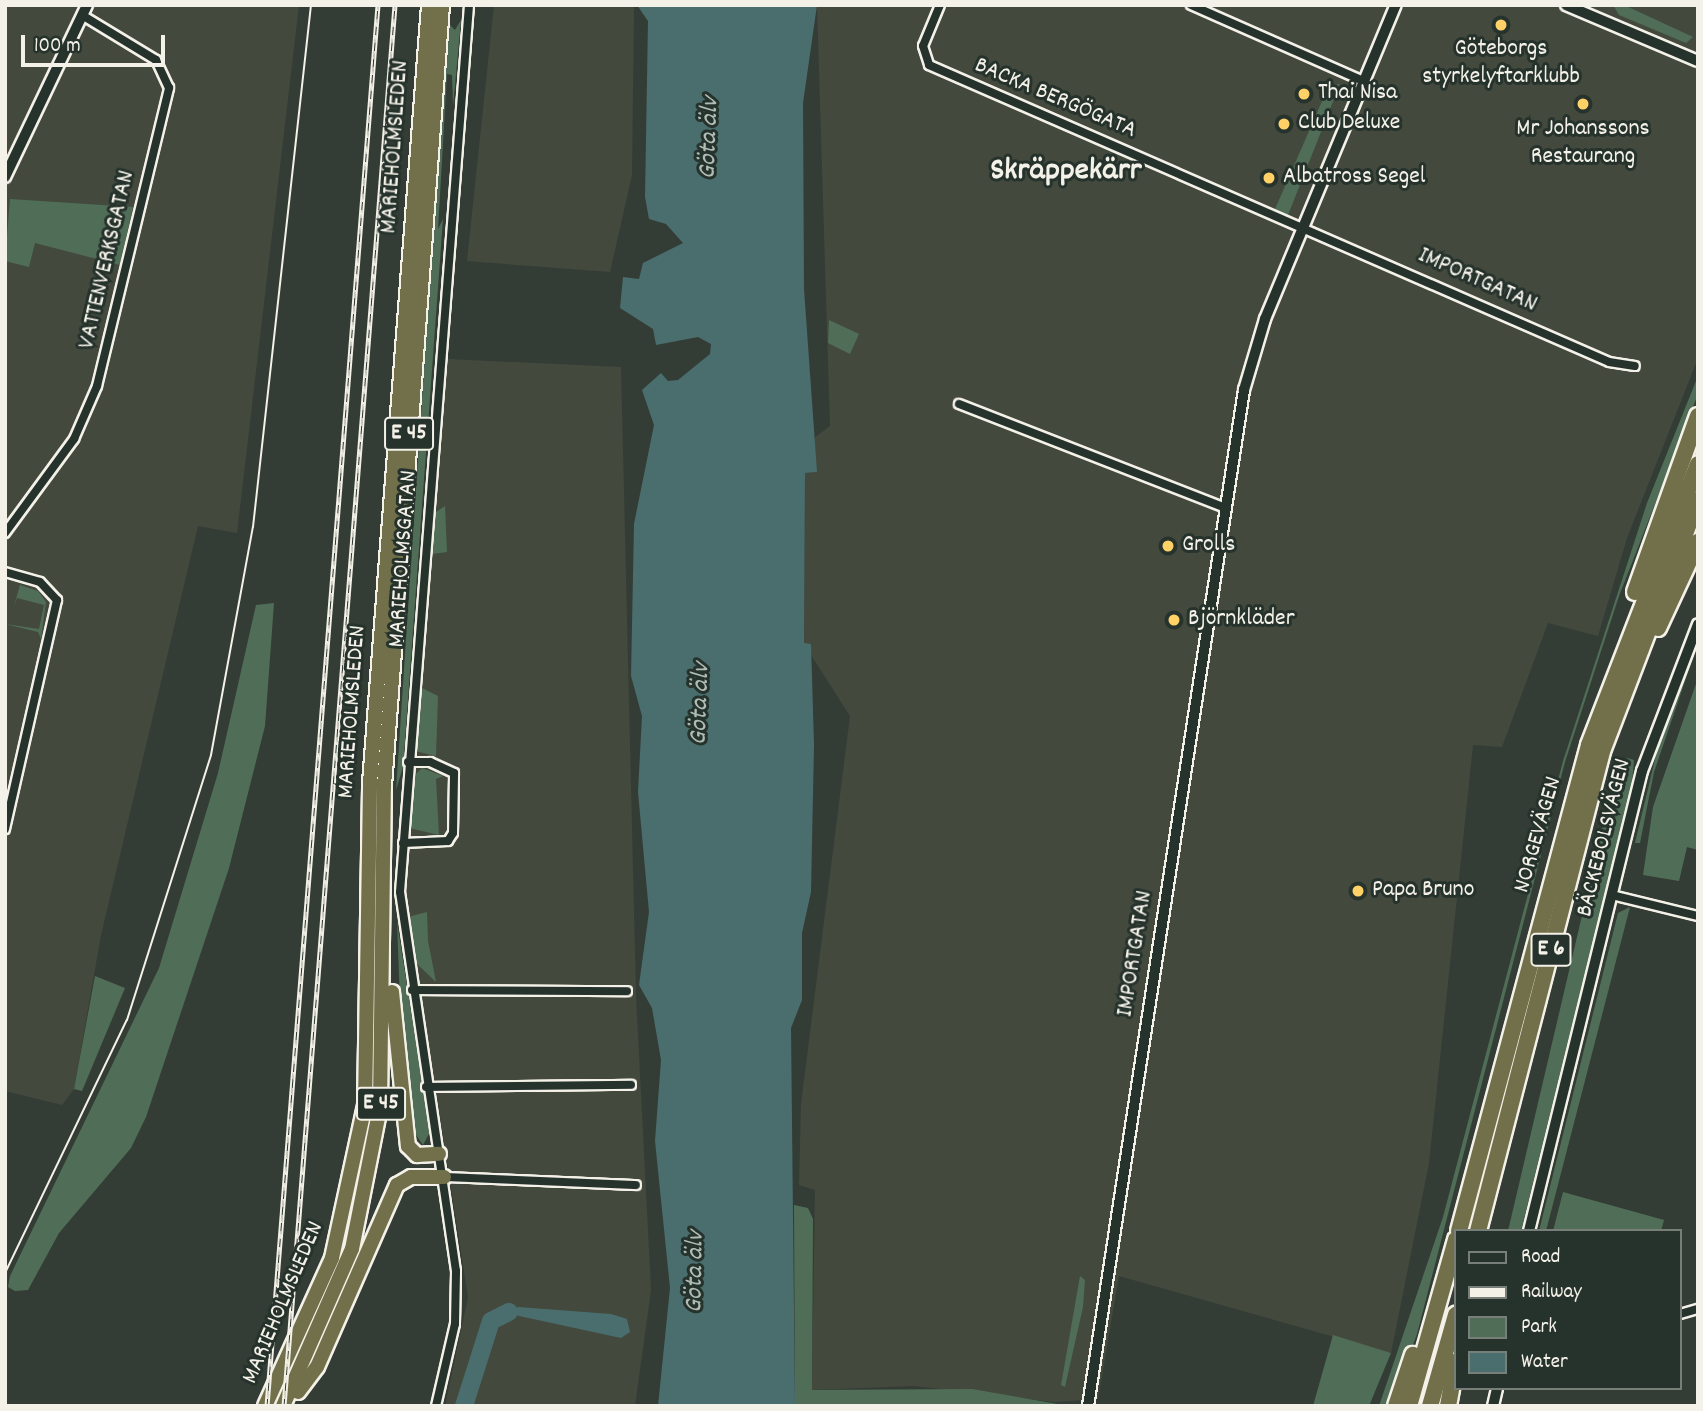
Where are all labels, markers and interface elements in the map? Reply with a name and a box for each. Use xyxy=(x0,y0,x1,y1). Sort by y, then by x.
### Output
marker: Göteborgs styrkelyftarklubb xyxy=(1493,17,1509,33)
scale bar xyxy=(24,21,168,65)
text: 100 m xyxy=(34,32,81,62)
place label: Göteborgs styrkelyftarklubb xyxy=(1422,36,1580,92)
street label: BACKA BERGÖGATA xyxy=(970,52,1140,146)
street label: MARIEHOLMSLEDEN xyxy=(376,59,416,235)
place label: Thai Nisa xyxy=(1318,80,1397,108)
marker: Thai Nisa xyxy=(1296,86,1312,102)
water label: Göta älv xyxy=(693,96,727,180)
marker: Mr Johanssons Restaurang xyxy=(1575,96,1591,112)
place label: Club Deluxe xyxy=(1298,110,1400,138)
marker: Club Deluxe xyxy=(1276,116,1292,132)
place label: Mr Johanssons Restaurang xyxy=(1516,116,1650,172)
district label: Skräppekärr xyxy=(990,153,1142,191)
place label: Albatross Segel xyxy=(1283,164,1426,192)
street label: VATTENVERKSGATAN xyxy=(73,168,143,352)
marker: Albatross Segel xyxy=(1261,170,1277,186)
street label: IMPORTGATAN xyxy=(1413,242,1541,320)
road number: E 45 xyxy=(383,414,435,454)
street label: MARIEHOLMSGATAN xyxy=(383,469,425,649)
place label: Grolls xyxy=(1182,532,1235,560)
marker: Grolls xyxy=(1160,538,1176,554)
place label: Björnkläder xyxy=(1188,606,1295,634)
marker: Björnkläder xyxy=(1166,612,1182,628)
street label: MARIEHOLMSLEDEN xyxy=(333,624,373,800)
water label: Göta älv xyxy=(684,662,718,746)
street label: BÄCKEBOLSVÄGEN xyxy=(1571,756,1639,920)
street label: NORGEVÄGEN xyxy=(1509,774,1569,896)
place label: Papa Bruno xyxy=(1372,877,1474,905)
marker: Papa Bruno xyxy=(1350,883,1366,899)
street label: IMPORTGATAN xyxy=(1112,889,1160,1019)
road number: E 6 xyxy=(1530,931,1572,970)
road number: E 45 xyxy=(355,1084,407,1124)
street label: MARIEHOLMSLEDEN xyxy=(237,1217,331,1389)
legend xyxy=(1454,1229,1682,1390)
water label: Göta älv xyxy=(680,1231,712,1313)
text: Road xyxy=(1521,1243,1560,1273)
text: Railway xyxy=(1521,1278,1582,1308)
text: Park xyxy=(1521,1313,1557,1343)
text: Water xyxy=(1521,1348,1568,1378)

